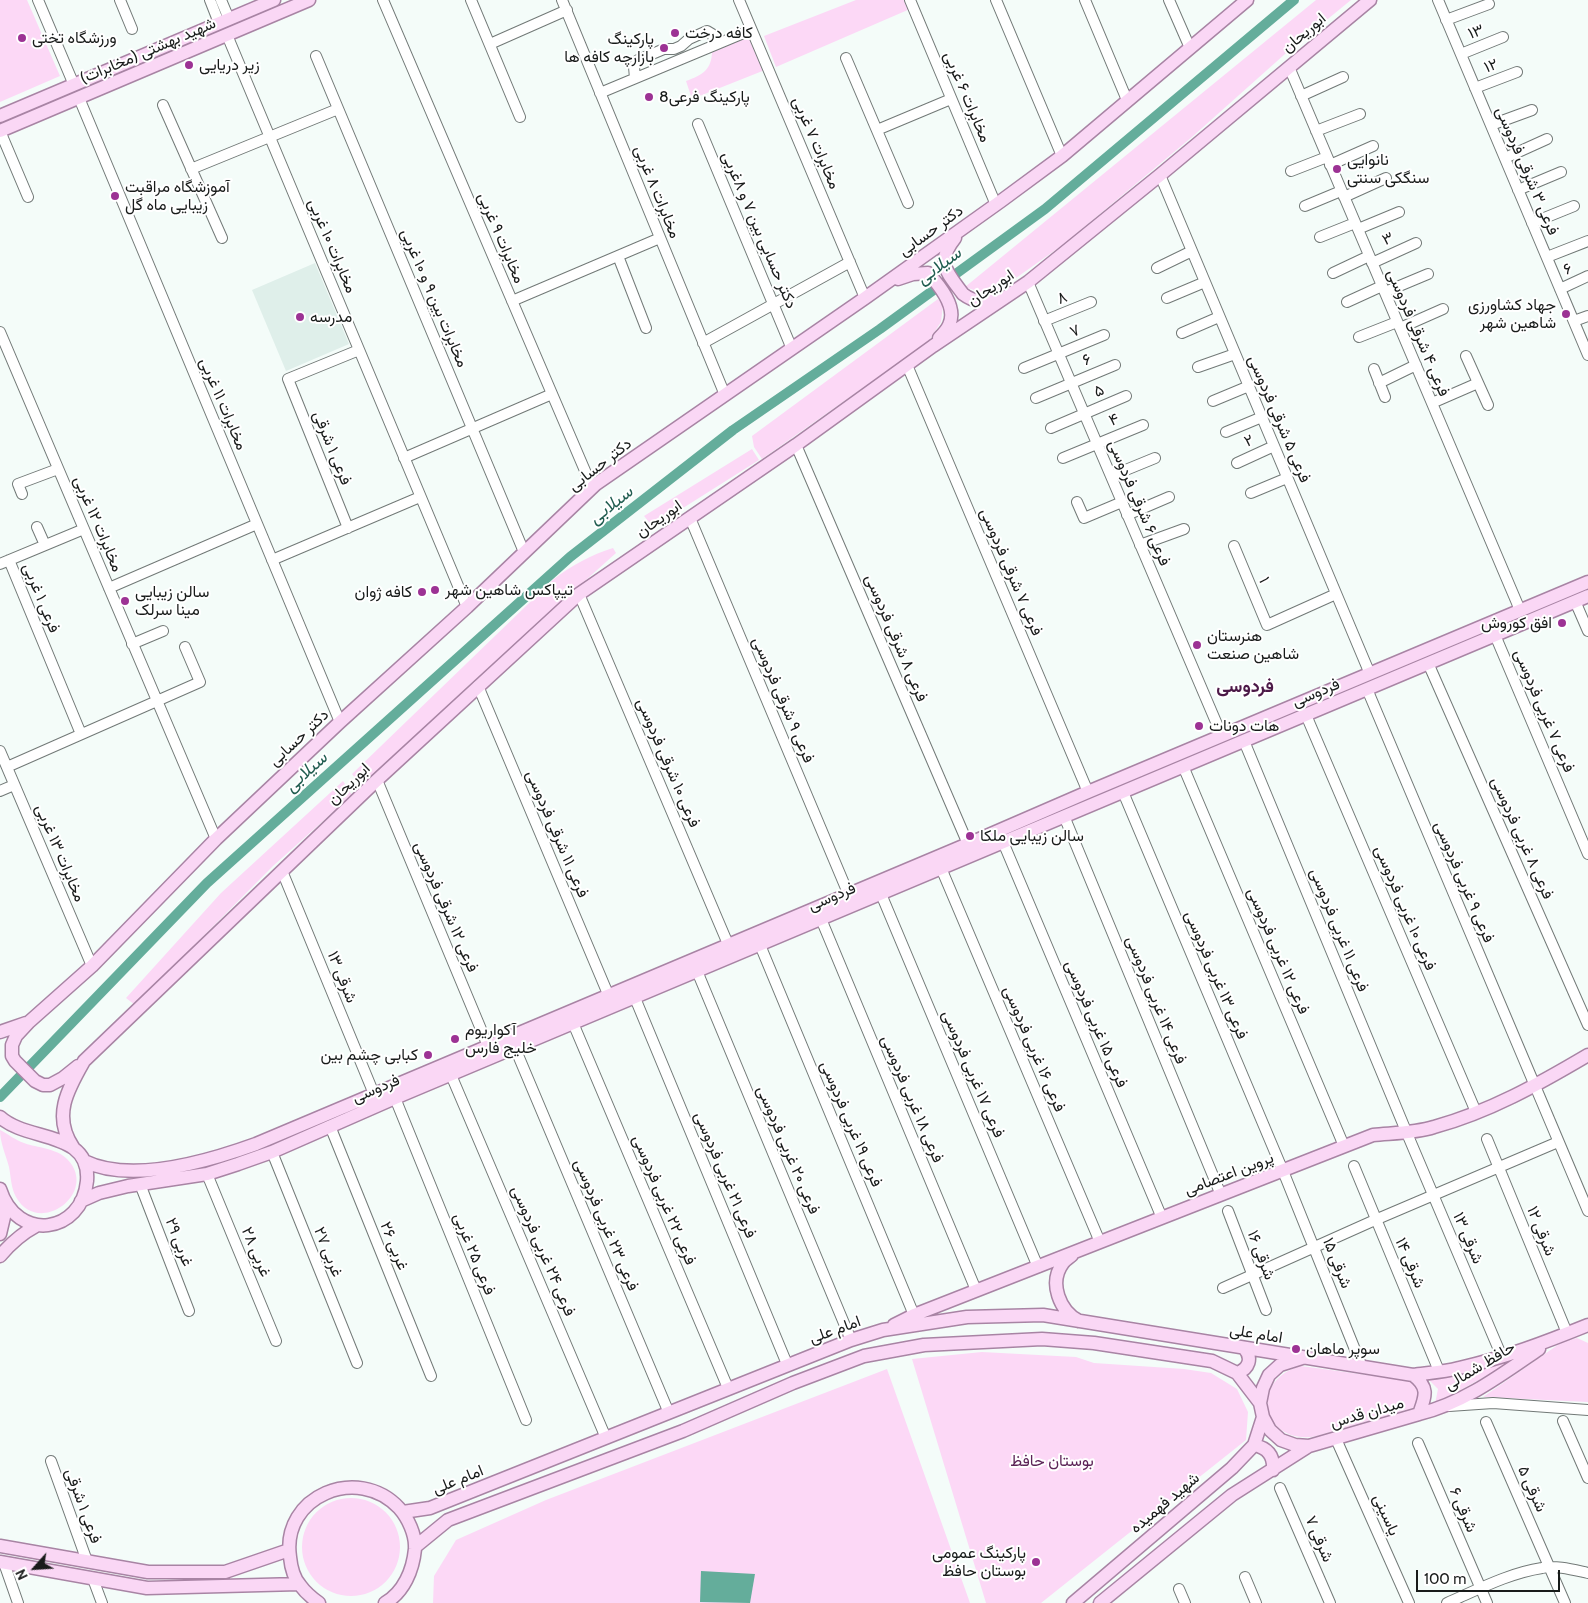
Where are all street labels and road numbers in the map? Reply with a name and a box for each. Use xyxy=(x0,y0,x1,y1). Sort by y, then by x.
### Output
street label: ابوریحان xyxy=(1278,9,1330,57)
street label: شهید بهشتی (مخابرات) xyxy=(77,14,219,88)
street label: ۱۳ xyxy=(1465,20,1487,44)
street label: مخابرات ۶ غربی xyxy=(939,49,995,145)
street label: ۱۲ xyxy=(1481,55,1501,77)
street label: مخابرات ۷ غربی xyxy=(788,94,844,192)
street label: فرعی ۳ شرقی فردوسی xyxy=(1491,104,1563,238)
street label: مخابرات ۸ غربی xyxy=(630,143,684,241)
street label: دکتر حسابی بین ۷ و ۸غربی xyxy=(717,149,801,311)
street label: مخابرات ۹ غربی xyxy=(473,190,529,286)
street label: مخابرات ۱۰ غربی xyxy=(304,196,360,296)
street label: دکتر حسابی xyxy=(895,201,967,261)
street label: مخابرات بین ۹ و ۱۰ غربی xyxy=(396,226,472,370)
street label: ۳ xyxy=(1379,228,1397,250)
street label: ۶ xyxy=(1561,259,1575,279)
street label: ابوریحان xyxy=(964,266,1018,310)
street label: فرعی ۴ شرقی فردوسی xyxy=(1383,267,1453,399)
street label: ۸ xyxy=(1054,287,1070,309)
street label: ۷ xyxy=(1067,320,1083,342)
street label: ۶ xyxy=(1080,350,1094,370)
street label: فرعی ۵ شرقی فردوسی xyxy=(1243,352,1315,486)
street label: مخابرات ۱۱ غربی xyxy=(195,355,251,453)
street label: ۵ xyxy=(1091,380,1107,402)
street label: فرعی ۱ شرقی xyxy=(308,408,356,488)
street label: ۴ xyxy=(1106,409,1122,431)
street label: ۲ xyxy=(1241,431,1257,451)
street label: دکتر حسابی xyxy=(565,434,635,496)
street label: فرعی ۶ شرقی فردوسی xyxy=(1104,437,1174,569)
street label: مخابرات ۱۲ غربی xyxy=(69,473,127,575)
street label: ابوریحان xyxy=(632,496,686,542)
street label: فرعی ۷ شرقی فردوسی xyxy=(975,505,1047,639)
street label: فرعی ۱ غربی xyxy=(18,560,64,636)
street label: فرعی ۸ شرقی فردوسی xyxy=(860,571,932,705)
street label: ۱ xyxy=(1254,574,1274,586)
street label: فرعی ۹ شرقی فردوسی xyxy=(748,634,818,766)
street label: فرعی ۷ غربی فردوسی xyxy=(1509,647,1579,775)
street label: فردوسی xyxy=(1289,674,1343,712)
street label: فرعی ۱۰ شرقی فردوسی xyxy=(632,695,704,831)
street label: دکتر حسابی xyxy=(265,705,333,771)
street label: ابوریحان xyxy=(324,759,374,809)
street label: فرعی ۱۱ شرقی فردوسی xyxy=(522,767,592,901)
street label: فرعی ۸ غربی فردوسی xyxy=(1486,774,1558,902)
street label: مخابرات ۱۳ غربی xyxy=(31,801,89,905)
street label: فرعی ۹ غربی فردوسی xyxy=(1430,818,1498,946)
street label: فرعی ۱۲ شرقی فردوسی xyxy=(410,839,482,975)
street label: فرعی ۱۰ غربی فردوسی xyxy=(1370,843,1440,973)
street label: فرعی ۱۱ غربی فردوسی xyxy=(1305,865,1373,995)
street label: فردوسی xyxy=(805,878,859,916)
street label: فرعی ۱۲ غربی فردوسی xyxy=(1243,885,1313,1017)
street label: فرعی ۱۳ غربی فردوسی xyxy=(1180,908,1252,1042)
street label: فرعی ۱۴ غربی فردوسی xyxy=(1122,933,1190,1067)
street label: ۱۳ شرقی xyxy=(323,948,361,1006)
street label: فرعی ۱۵ غربی فردوسی xyxy=(1060,957,1132,1091)
street label: فرعی ۱۶ غربی فردوسی xyxy=(999,983,1069,1115)
street label: فرعی ۱۷ غربی فردوسی xyxy=(937,1007,1009,1141)
street label: فرعی ۱۸ غربی فردوسی xyxy=(876,1032,948,1166)
street label: فرعی ۱۹ غربی فردوسی xyxy=(816,1058,886,1190)
street label: فردوسی xyxy=(349,1070,403,1108)
street label: فرعی ۲۰ غربی فردوسی xyxy=(752,1083,824,1217)
street label: فرعی ۲۱ غربی فردوسی xyxy=(690,1109,760,1241)
street label: فرعی ۲۲ غربی فردوسی xyxy=(628,1132,700,1268)
street label: پروین اعتصامی xyxy=(1182,1148,1276,1200)
street label: فرعی ۲۳ غربی فردوسی xyxy=(570,1156,642,1294)
street label: فرعی ۲۴ غربی فردوسی xyxy=(507,1183,579,1319)
street label: ۱۲ شرقی xyxy=(1522,1203,1560,1259)
street label: ۱۳ شرقی xyxy=(1449,1209,1487,1267)
street label: فرعی ۲۵ غربی xyxy=(449,1210,499,1298)
street label: ۲۹ غربی xyxy=(161,1215,197,1269)
street label: ۲۶ غربی xyxy=(376,1219,412,1273)
street label: ۲۸ غربی xyxy=(237,1224,275,1280)
street label: ۲۷ غربی xyxy=(309,1224,347,1280)
street label: ۱۶ شرقی xyxy=(1243,1228,1279,1282)
street label: ۱۵ شرقی xyxy=(1318,1235,1356,1291)
street label: ۱۴ شرقی xyxy=(1391,1235,1429,1291)
street label: امام علی xyxy=(807,1312,863,1348)
street label: امام علی xyxy=(1228,1320,1284,1348)
street label: حافظ شمالی xyxy=(1441,1337,1519,1395)
street label: میدان قدس xyxy=(1328,1393,1406,1433)
street label: امام علی xyxy=(430,1461,486,1499)
street label: ۵ شرقی xyxy=(1513,1463,1551,1515)
street label: فرعی ۱ شرقی xyxy=(61,1466,105,1546)
street label: شهید فهمیده xyxy=(1126,1468,1204,1538)
street label: ۶ شرقی xyxy=(1445,1485,1481,1535)
street label: یاسینی xyxy=(1368,1491,1404,1539)
street label: ۷ شرقی xyxy=(1301,1513,1337,1565)

